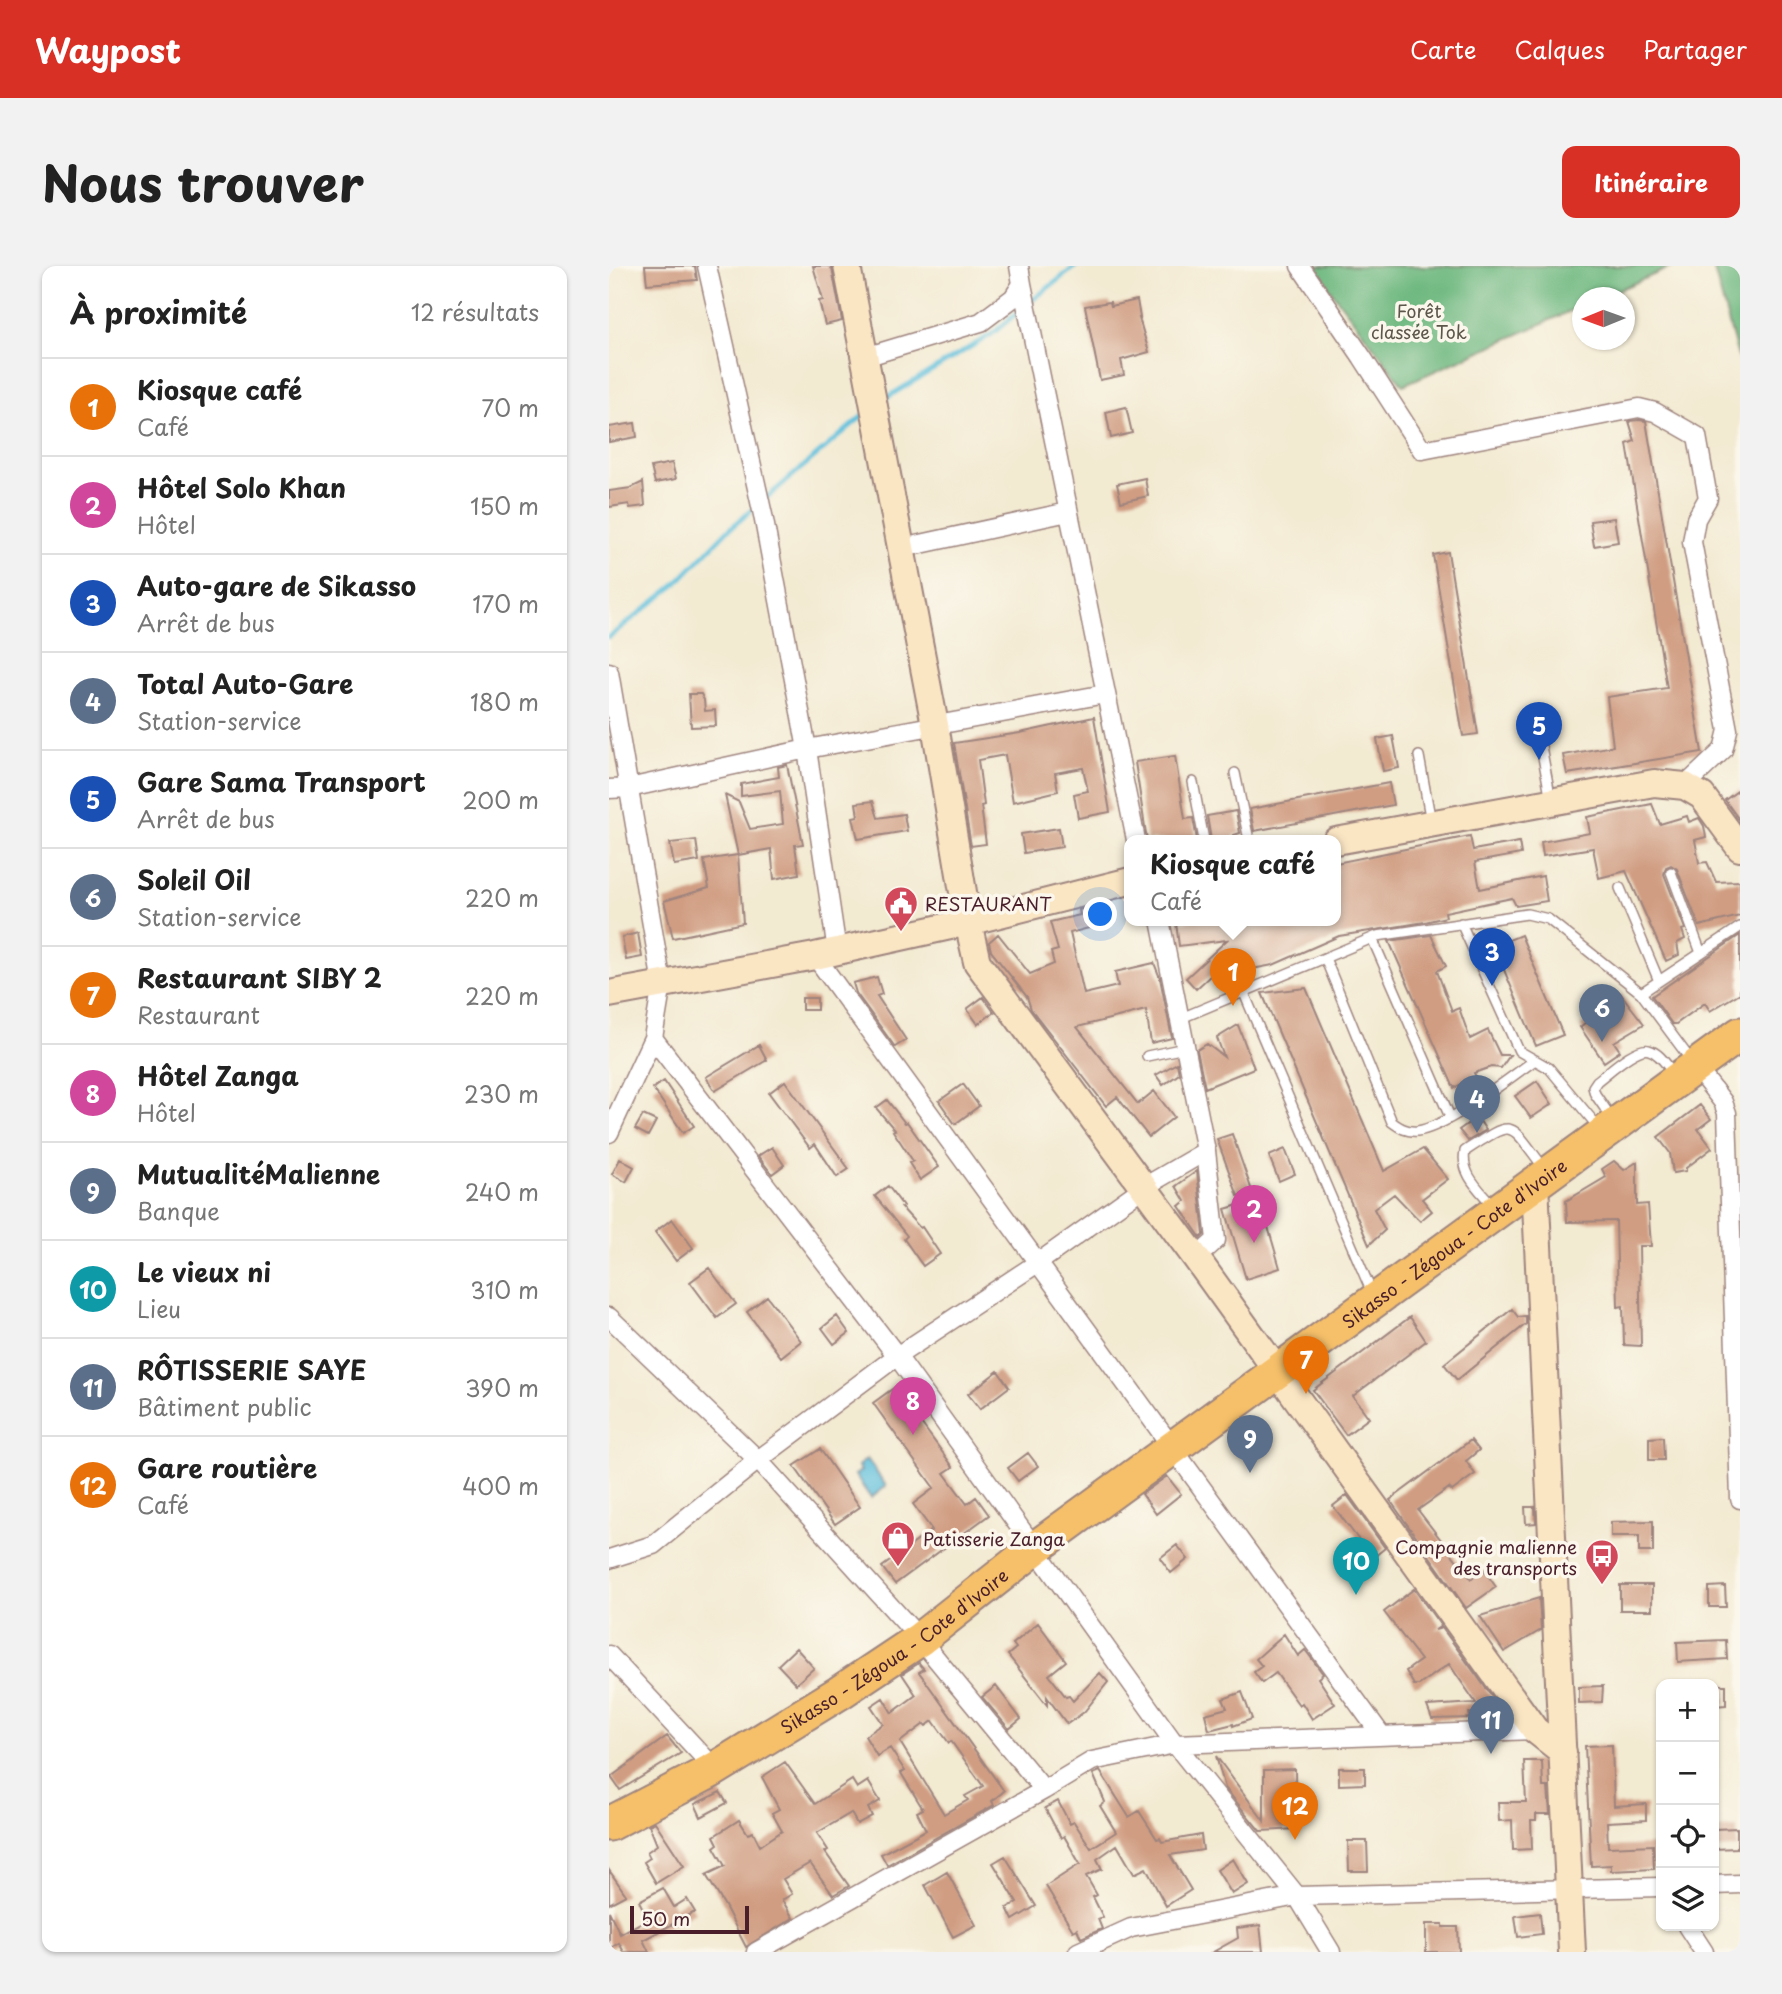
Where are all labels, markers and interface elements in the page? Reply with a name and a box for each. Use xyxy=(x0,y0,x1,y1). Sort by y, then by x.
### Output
text: Waypost xyxy=(35,24,181,74)
text: Carte xyxy=(1410,31,1476,67)
text: Calques xyxy=(1514,31,1605,67)
text: Partager xyxy=(1643,31,1747,67)
text: Nous trouver xyxy=(42,145,364,219)
button: Itinéraire xyxy=(1562,146,1740,218)
north arrow xyxy=(1572,287,1635,350)
text: À proximité xyxy=(70,289,247,334)
text: 12 résultats xyxy=(411,294,539,329)
park label: Forêt classée Tok xyxy=(1371,297,1467,345)
text: Kiosque café xyxy=(137,370,302,409)
text: 1 xyxy=(88,390,99,425)
text: 70 m xyxy=(481,390,539,425)
text: Café xyxy=(137,409,189,444)
text: Hôtel Solo Khan xyxy=(137,468,346,507)
text: 2 xyxy=(85,488,101,523)
text: 150 m xyxy=(470,488,539,523)
text: Hôtel xyxy=(137,507,196,542)
text: Auto-gare de Sikasso xyxy=(137,566,416,605)
text: 3 xyxy=(85,586,101,621)
text: 170 m xyxy=(472,586,539,621)
text: Arrêt de bus xyxy=(137,605,275,640)
text: Total Auto-Gare xyxy=(137,664,353,703)
text: 4 xyxy=(85,684,101,719)
text: 180 m xyxy=(470,684,539,719)
pin: 5 xyxy=(1516,702,1562,760)
text: Station-service xyxy=(137,703,301,738)
text: Gare Sama Transport xyxy=(137,762,426,801)
text: 5 xyxy=(86,782,100,817)
text: 200 m xyxy=(462,782,539,817)
text: Arrêt de bus xyxy=(137,801,275,836)
popup xyxy=(1124,835,1341,926)
text: Kiosque café xyxy=(1150,844,1315,883)
text: Soleil Oil xyxy=(137,860,251,899)
text: 6 xyxy=(85,880,101,915)
text: 220 m xyxy=(465,880,539,915)
text: Café xyxy=(1150,883,1202,918)
public building icon: RESTAURANT xyxy=(882,884,920,933)
place label: RESTAURANT xyxy=(925,890,1052,917)
your location xyxy=(1083,897,1117,931)
text: Station-service xyxy=(137,899,301,934)
pin: 3 xyxy=(1469,928,1515,986)
pin: 1 xyxy=(1210,948,1256,1006)
text: Restaurant SIBY 2 xyxy=(137,958,382,997)
text: 7 xyxy=(86,978,100,1013)
text: 220 m xyxy=(465,978,539,1013)
pin: 6 xyxy=(1579,984,1625,1042)
text: Restaurant xyxy=(137,997,260,1032)
text: Hôtel Zanga xyxy=(137,1056,299,1095)
pin: 4 xyxy=(1454,1075,1500,1133)
text: 8 xyxy=(86,1076,100,1111)
text: 230 m xyxy=(464,1076,539,1111)
text: Hôtel xyxy=(137,1095,196,1130)
street label: Sikasso - Zégoua - Cote d'Ivoire xyxy=(1336,1151,1572,1334)
text: MutualitéMalienne xyxy=(137,1154,380,1193)
text: 9 xyxy=(86,1174,100,1209)
text: 240 m xyxy=(465,1174,539,1209)
pin: 2 xyxy=(1231,1185,1277,1243)
text: Banque xyxy=(137,1193,220,1228)
text: Le vieux ni xyxy=(137,1252,271,1291)
text: 10 xyxy=(79,1272,107,1307)
text: 310 m xyxy=(470,1272,539,1307)
text: Lieu xyxy=(137,1291,181,1326)
pin: 7 xyxy=(1283,1336,1329,1394)
text: RÔTISSERIE SAYE xyxy=(137,1350,367,1389)
text: 11 xyxy=(83,1370,103,1405)
text: 390 m xyxy=(465,1370,539,1405)
pin: 8 xyxy=(890,1377,936,1435)
text: Bâtiment public xyxy=(137,1389,312,1424)
pin: 9 xyxy=(1227,1415,1273,1473)
text: Gare routière xyxy=(137,1448,317,1487)
text: 12 xyxy=(79,1468,107,1503)
text: 400 m xyxy=(462,1468,539,1503)
text: Café xyxy=(137,1487,189,1522)
shop icon: Patisserie Zanga xyxy=(879,1519,917,1568)
place label: Patisserie Zanga xyxy=(923,1525,1065,1552)
place label: Compagnie malienne des transports xyxy=(1395,1533,1577,1581)
pin: 10 xyxy=(1333,1537,1379,1595)
bus stop icon: Compagnie malienne des transports xyxy=(1583,1537,1621,1586)
street label: Sikasso - Zégoua - Cote d'Ivoire xyxy=(775,1561,1013,1740)
map controls xyxy=(1656,1679,1719,1931)
button: + xyxy=(1656,1679,1719,1742)
pin: 11 xyxy=(1468,1696,1514,1754)
button: − xyxy=(1656,1742,1719,1805)
pin: 12 xyxy=(1272,1782,1318,1840)
button: locate xyxy=(1656,1805,1719,1868)
button: layers xyxy=(1656,1868,1719,1931)
scale bar xyxy=(630,1903,749,1935)
text: 50 m xyxy=(641,1904,690,1932)

